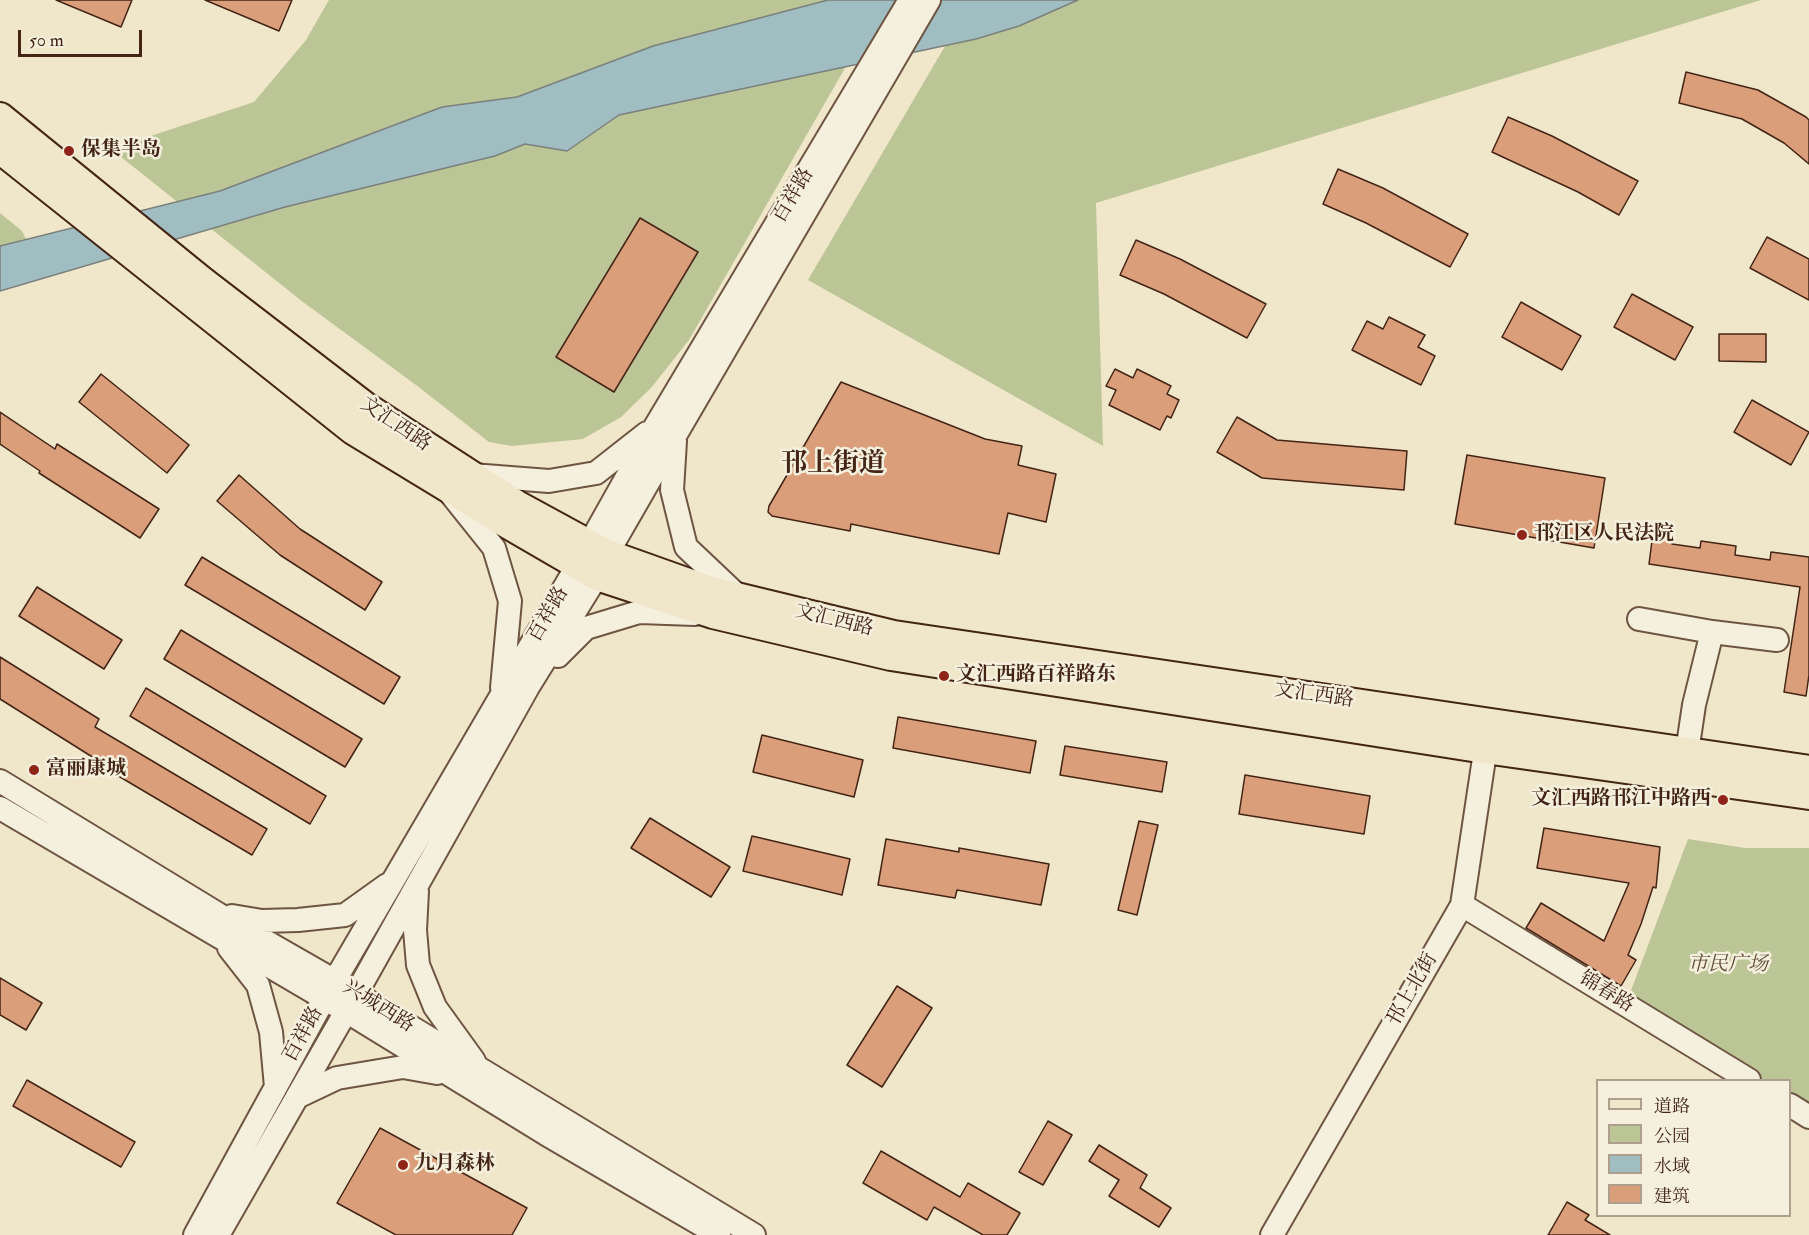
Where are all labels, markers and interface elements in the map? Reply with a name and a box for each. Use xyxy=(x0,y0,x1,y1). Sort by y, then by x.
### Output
scale bar xyxy=(21,18,146,56)
text: 50 m xyxy=(29,29,64,52)
place label: 保集半岛 xyxy=(81,139,161,163)
marker: 保集半岛 xyxy=(62,144,76,158)
street label: 百祥路 xyxy=(768,164,820,228)
street label: 文汇西路 xyxy=(355,393,435,457)
district label: 邗上街道 xyxy=(781,449,885,481)
place label: 邗江区人民法院 xyxy=(1534,523,1674,547)
marker: 邗江区人民法院 xyxy=(1515,528,1529,542)
street label: 百祥路 xyxy=(524,583,574,647)
street label: 文汇西路 xyxy=(792,600,876,642)
place label: 文汇西路百祥路东 xyxy=(956,664,1116,688)
marker: 文汇西路百祥路东 xyxy=(937,669,951,683)
street label: 文汇西路 xyxy=(1273,679,1355,713)
place label: 富丽康城 xyxy=(46,758,126,782)
marker: 富丽康城 xyxy=(27,763,41,777)
place label: 文汇西路邗江中路西 xyxy=(1531,788,1711,812)
marker: 文汇西路邗江中路西 xyxy=(1716,793,1730,807)
street label: 邗上北街 xyxy=(1383,949,1443,1031)
park label: 市民广场 xyxy=(1688,954,1768,978)
street label: 锦春路 xyxy=(1574,967,1638,1019)
street label: 兴城西路 xyxy=(338,976,418,1038)
street label: 百祥路 xyxy=(279,1003,329,1067)
legend xyxy=(1596,1079,1791,1217)
text: 道路 xyxy=(1654,1095,1690,1118)
text: 公园 xyxy=(1654,1125,1690,1148)
place label: 九月森林 xyxy=(415,1153,495,1177)
text: 水域 xyxy=(1654,1155,1690,1178)
marker: 九月森林 xyxy=(396,1158,410,1172)
text: 建筑 xyxy=(1654,1185,1690,1208)

